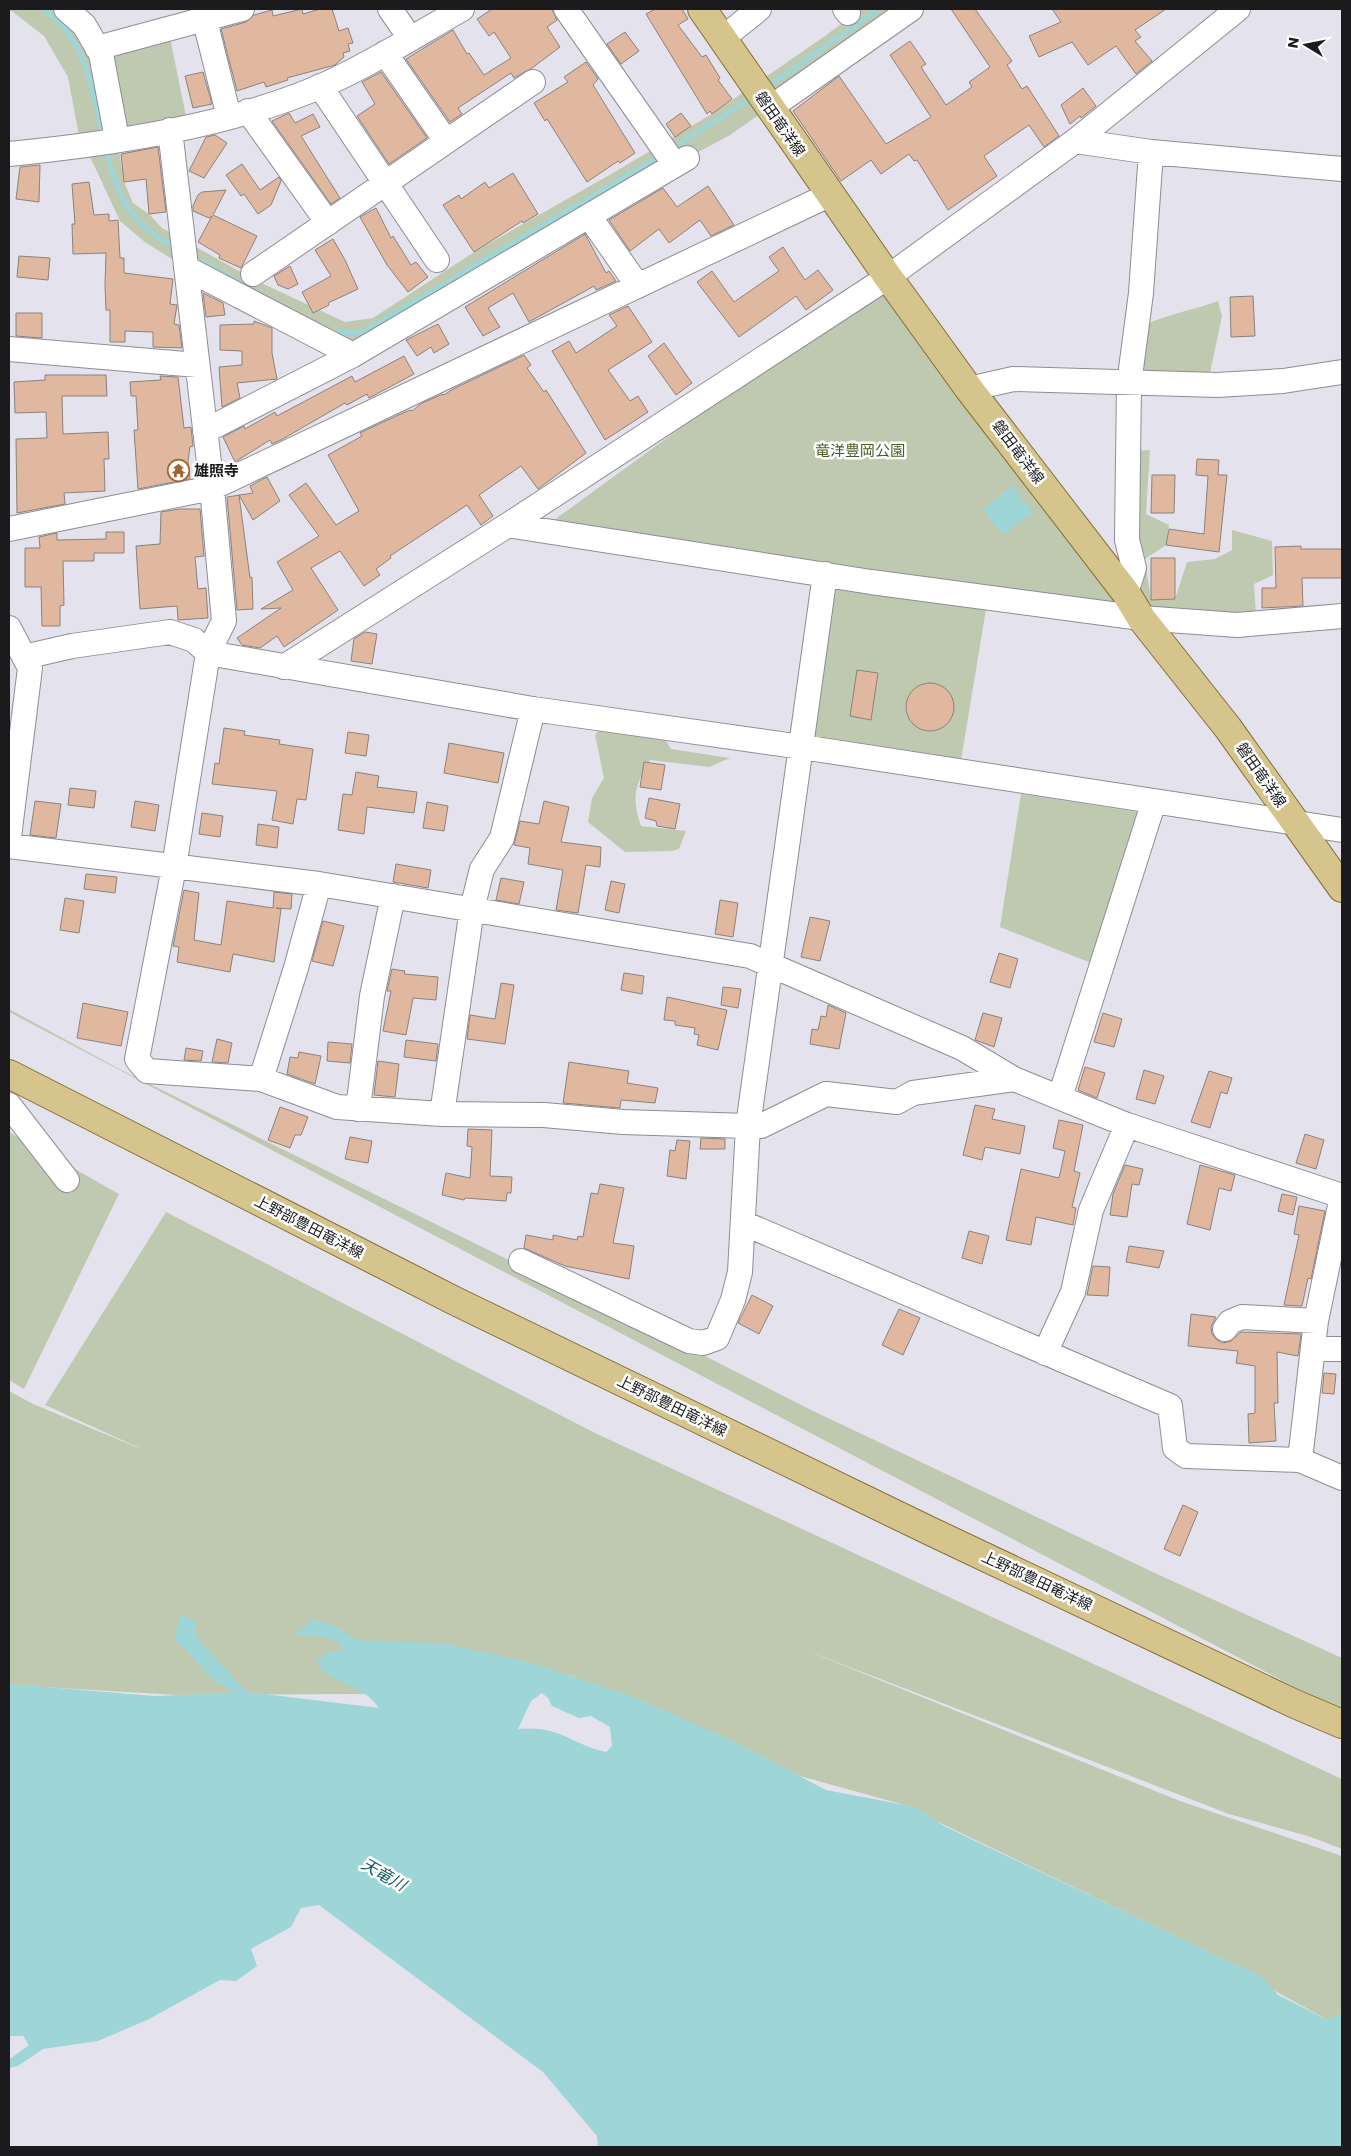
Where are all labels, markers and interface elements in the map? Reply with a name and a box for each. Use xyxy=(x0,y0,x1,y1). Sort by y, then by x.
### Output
north arrow xyxy=(1281,20,1331,70)
text: N xyxy=(1282,36,1304,50)
street label: 磐田竜洋線 xyxy=(750,87,811,160)
street label: 磐田竜洋線 xyxy=(987,415,1049,488)
park label: 竜洋豊岡公園 xyxy=(815,440,905,461)
temple icon: 雄照寺 xyxy=(166,459,190,483)
place label: 雄照寺 xyxy=(194,460,239,481)
street label: 磐田竜洋線 xyxy=(1231,738,1292,811)
street label: 上野部豊田竜洋線 xyxy=(251,1190,367,1263)
street label: 上野部豊田竜洋線 xyxy=(614,1370,731,1441)
street label: 上野部豊田竜洋線 xyxy=(978,1546,1096,1615)
water label: 天竜川 xyxy=(357,1852,412,1897)

